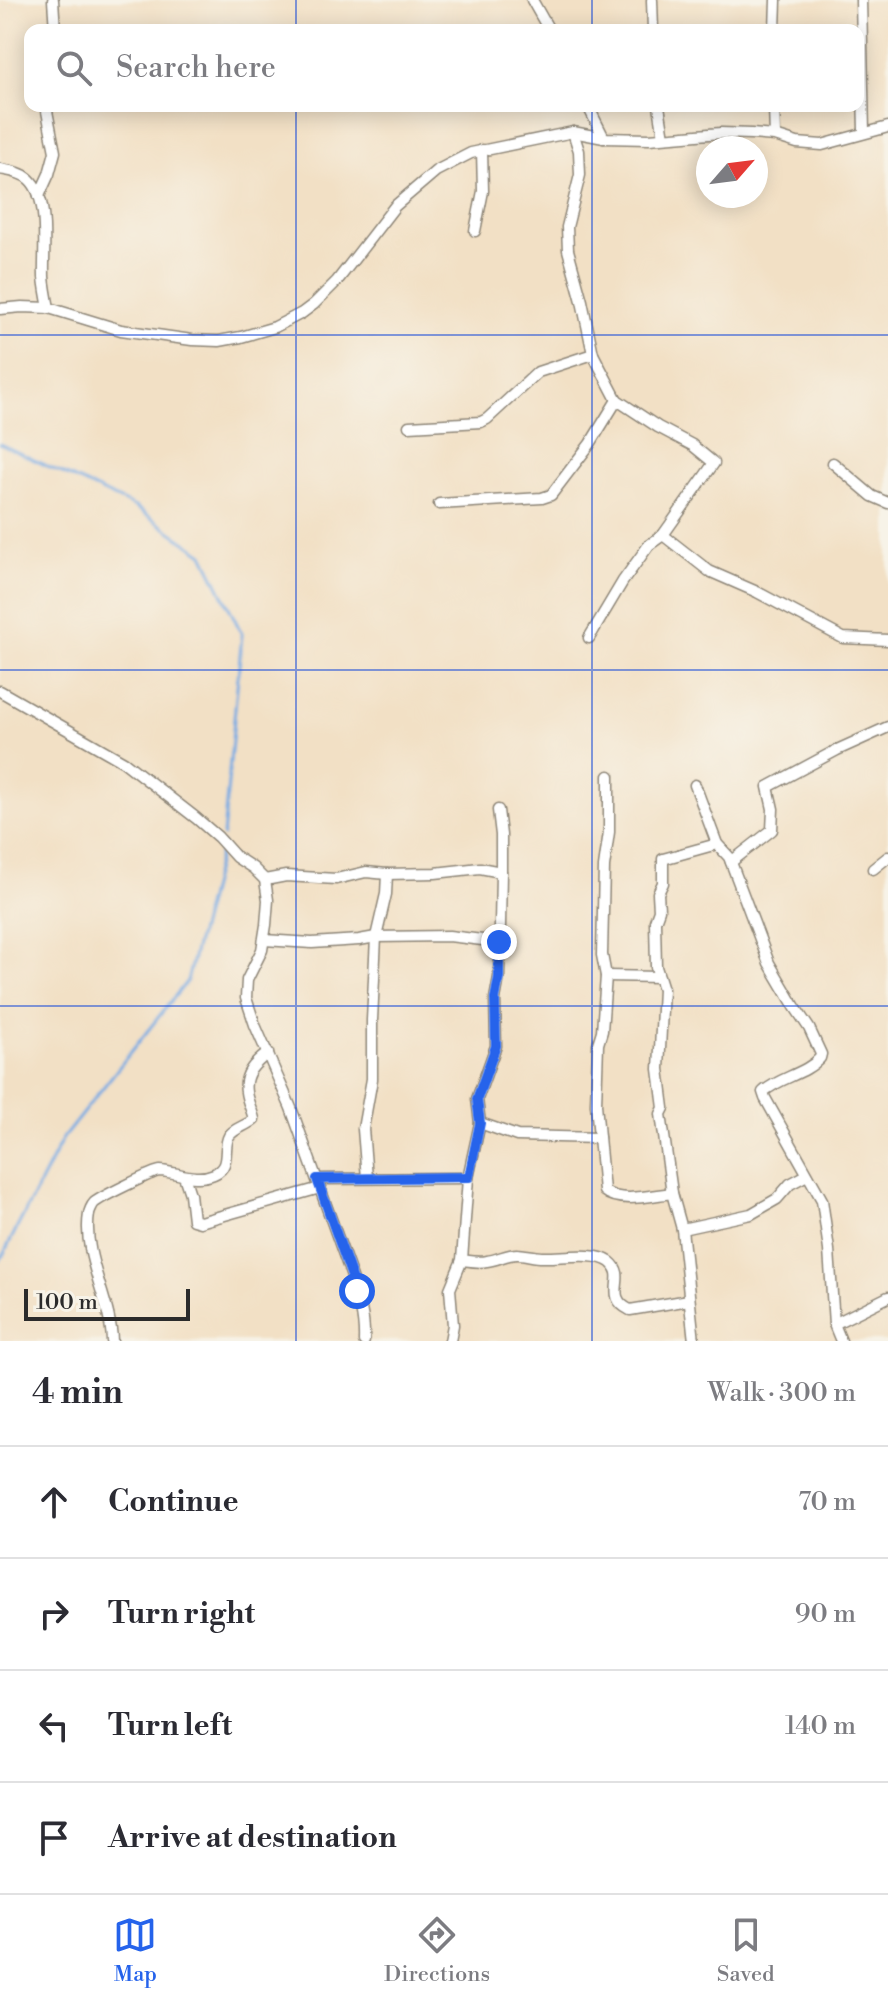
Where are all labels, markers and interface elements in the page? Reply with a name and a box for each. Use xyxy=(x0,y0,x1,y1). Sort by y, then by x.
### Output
search box xyxy=(24,24,864,112)
icon: search xyxy=(52,46,96,90)
text: Search here xyxy=(116,49,276,87)
north arrow xyxy=(696,136,768,208)
route end xyxy=(481,924,517,960)
route start xyxy=(339,1273,375,1309)
scale bar xyxy=(24,1285,190,1321)
text: 100 m xyxy=(36,1289,98,1316)
text: 4 min xyxy=(32,1372,123,1414)
text: Walk · 300 m xyxy=(708,1377,856,1409)
icon: ahead xyxy=(32,1480,76,1524)
text: Continue xyxy=(108,1483,239,1521)
text: 70 m xyxy=(798,1486,856,1518)
icon: right xyxy=(32,1592,76,1636)
text: Turn right xyxy=(108,1595,255,1633)
text: 90 m xyxy=(795,1598,856,1630)
icon: left xyxy=(32,1704,76,1748)
text: Turn left xyxy=(108,1707,232,1745)
text: 140 m xyxy=(785,1710,856,1742)
icon: arrive xyxy=(32,1816,76,1860)
text: Arrive at destination xyxy=(108,1819,397,1857)
tab: Map xyxy=(113,1913,157,1988)
tab: Directions xyxy=(384,1913,490,1988)
tab: Saved xyxy=(717,1913,775,1988)

